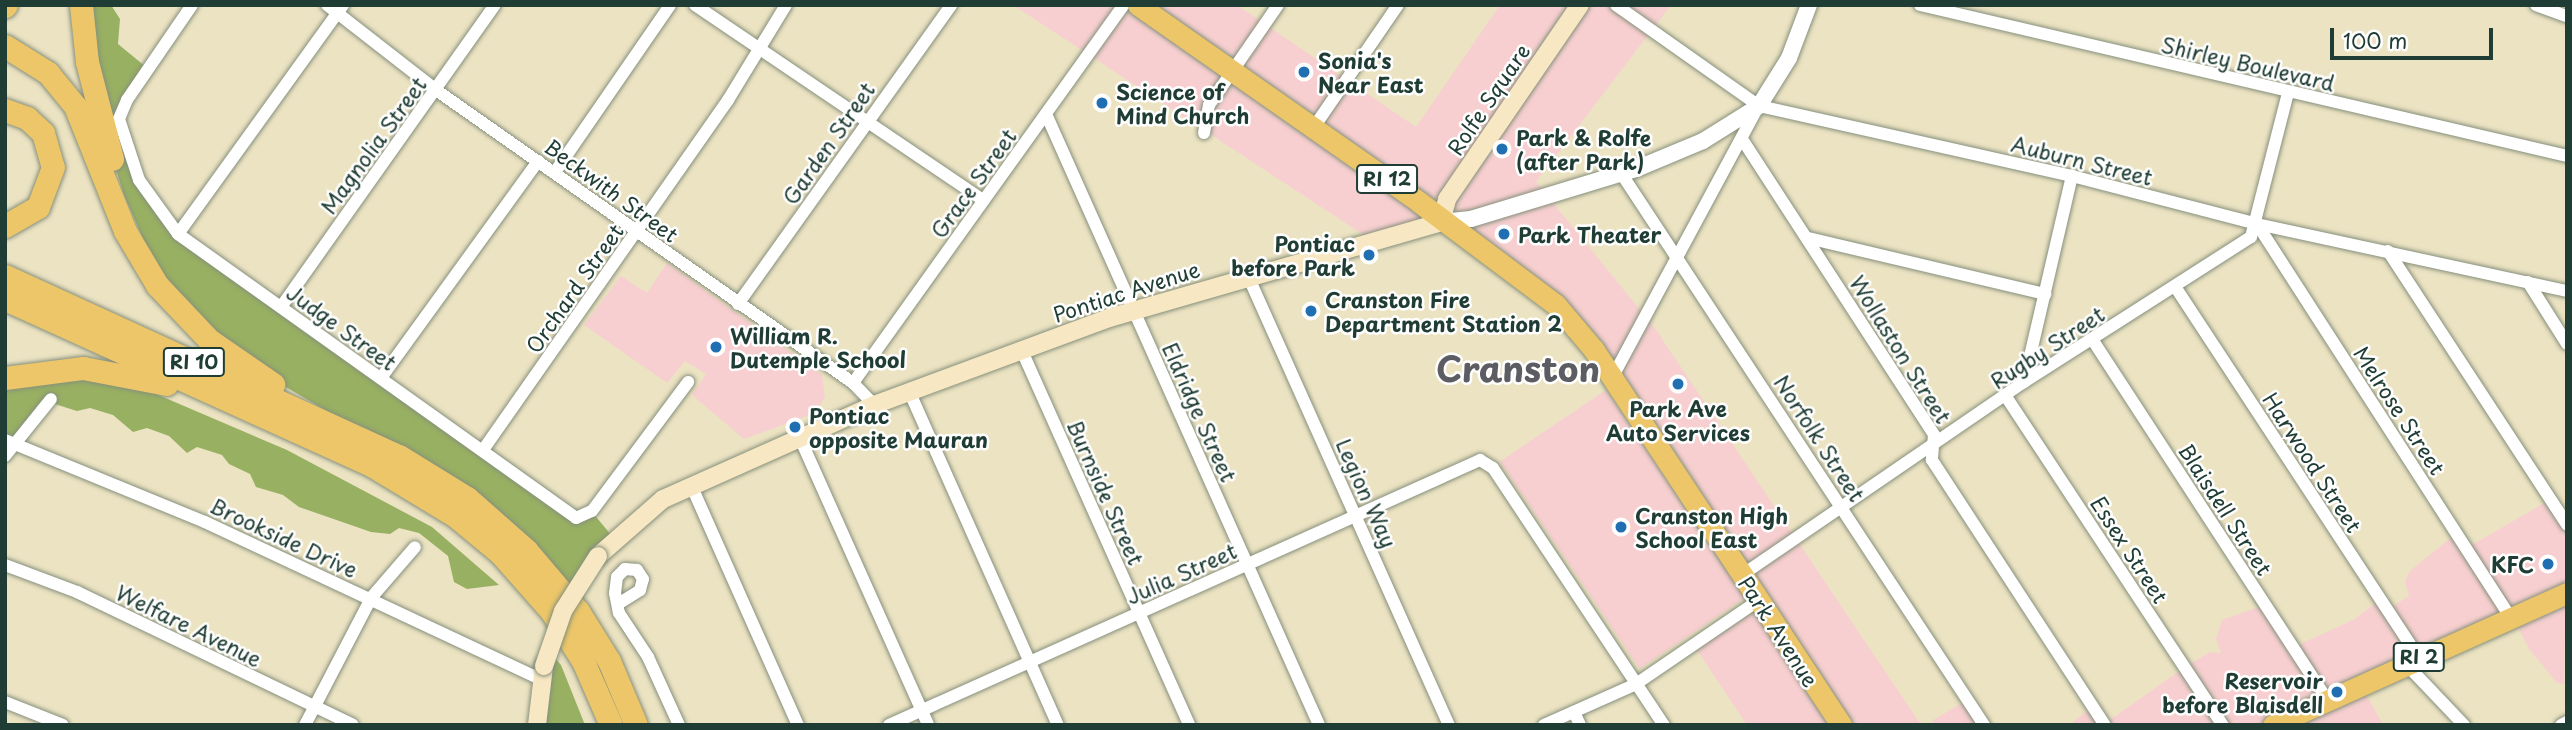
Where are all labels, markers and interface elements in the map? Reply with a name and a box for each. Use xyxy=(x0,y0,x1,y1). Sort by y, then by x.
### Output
scale bar xyxy=(2334,14,2497,58)
text: 100 m xyxy=(2343,24,2407,56)
street label: Shirley Boulevard xyxy=(2158,31,2338,95)
street label: Rolfe Square xyxy=(1442,39,1534,159)
place label: Sonia's Near East xyxy=(1318,47,1424,97)
marker: Sonia's Near East xyxy=(1296,64,1312,80)
street label: Magnolia Street xyxy=(315,71,431,219)
street label: Garden Street xyxy=(776,77,880,209)
place label: Science of Mind Church xyxy=(1116,78,1252,128)
marker: Science of Mind Church xyxy=(1094,95,1110,111)
street label: Grace Street xyxy=(925,123,1021,243)
place label: Park & Rolfe (after Park) xyxy=(1516,124,1652,174)
street label: Auburn Street xyxy=(2008,130,2156,190)
street label: Beckwith Street xyxy=(540,133,684,247)
marker: Park & Rolfe (after Park) xyxy=(1494,141,1510,157)
road number: RI 12 xyxy=(1356,164,1418,195)
street label: Orchard Street xyxy=(520,218,628,358)
place label: Park Theater xyxy=(1518,221,1661,247)
marker: Park Theater xyxy=(1496,226,1512,242)
place label: Pontiac before Park xyxy=(1231,230,1355,280)
marker: Pontiac before Park xyxy=(1361,247,1377,263)
street label: Pontiac Avenue xyxy=(1049,255,1203,327)
street label: Wollaston Street xyxy=(1846,271,1956,427)
street label: Judge Street xyxy=(282,279,402,375)
place label: Cranston Fire Department Station 2 xyxy=(1325,286,1563,336)
street label: Rugby Street xyxy=(1985,301,2109,393)
marker: Cranston Fire Department Station 2 xyxy=(1303,303,1319,319)
place label: William R. Dutemple School xyxy=(730,322,907,372)
street label: Eldridge Street xyxy=(1158,338,1242,486)
marker: William R. Dutemple School xyxy=(708,339,724,355)
street label: Melrose Street xyxy=(2349,341,2451,479)
road number: RI 10 xyxy=(161,346,227,378)
district label: Cranston xyxy=(1436,347,1600,389)
street label: Norfolk Street xyxy=(1770,370,1870,506)
marker: Park Ave Auto Services xyxy=(1670,376,1686,392)
street label: Harwood Street xyxy=(2258,387,2368,537)
place label: Park Ave Auto Services xyxy=(1606,395,1750,445)
place label: Pontiac opposite Mauran xyxy=(809,402,989,452)
street label: Burnside Street xyxy=(1062,415,1150,569)
marker: Pontiac opposite Mauran xyxy=(787,419,803,435)
street label: Legion Way xyxy=(1332,435,1402,551)
street label: Blaisdell Street xyxy=(2174,438,2278,580)
street label: Essex Street xyxy=(2086,490,2174,608)
street label: Brookside Drive xyxy=(206,492,362,582)
place label: Cranston High School East xyxy=(1635,502,1789,552)
marker: Cranston High School East xyxy=(1613,519,1629,535)
street label: Julia Street xyxy=(1122,537,1240,609)
place label: KFC xyxy=(2491,551,2534,577)
marker: KFC xyxy=(2540,556,2556,572)
street label: Park Avenue xyxy=(1734,571,1824,691)
street label: Welfare Avenue xyxy=(112,579,266,671)
road number: RI 2 xyxy=(2391,642,2447,672)
place label: Reservoir before Blaisdell xyxy=(2162,667,2323,717)
marker: Reservoir before Blaisdell xyxy=(2329,684,2345,700)

